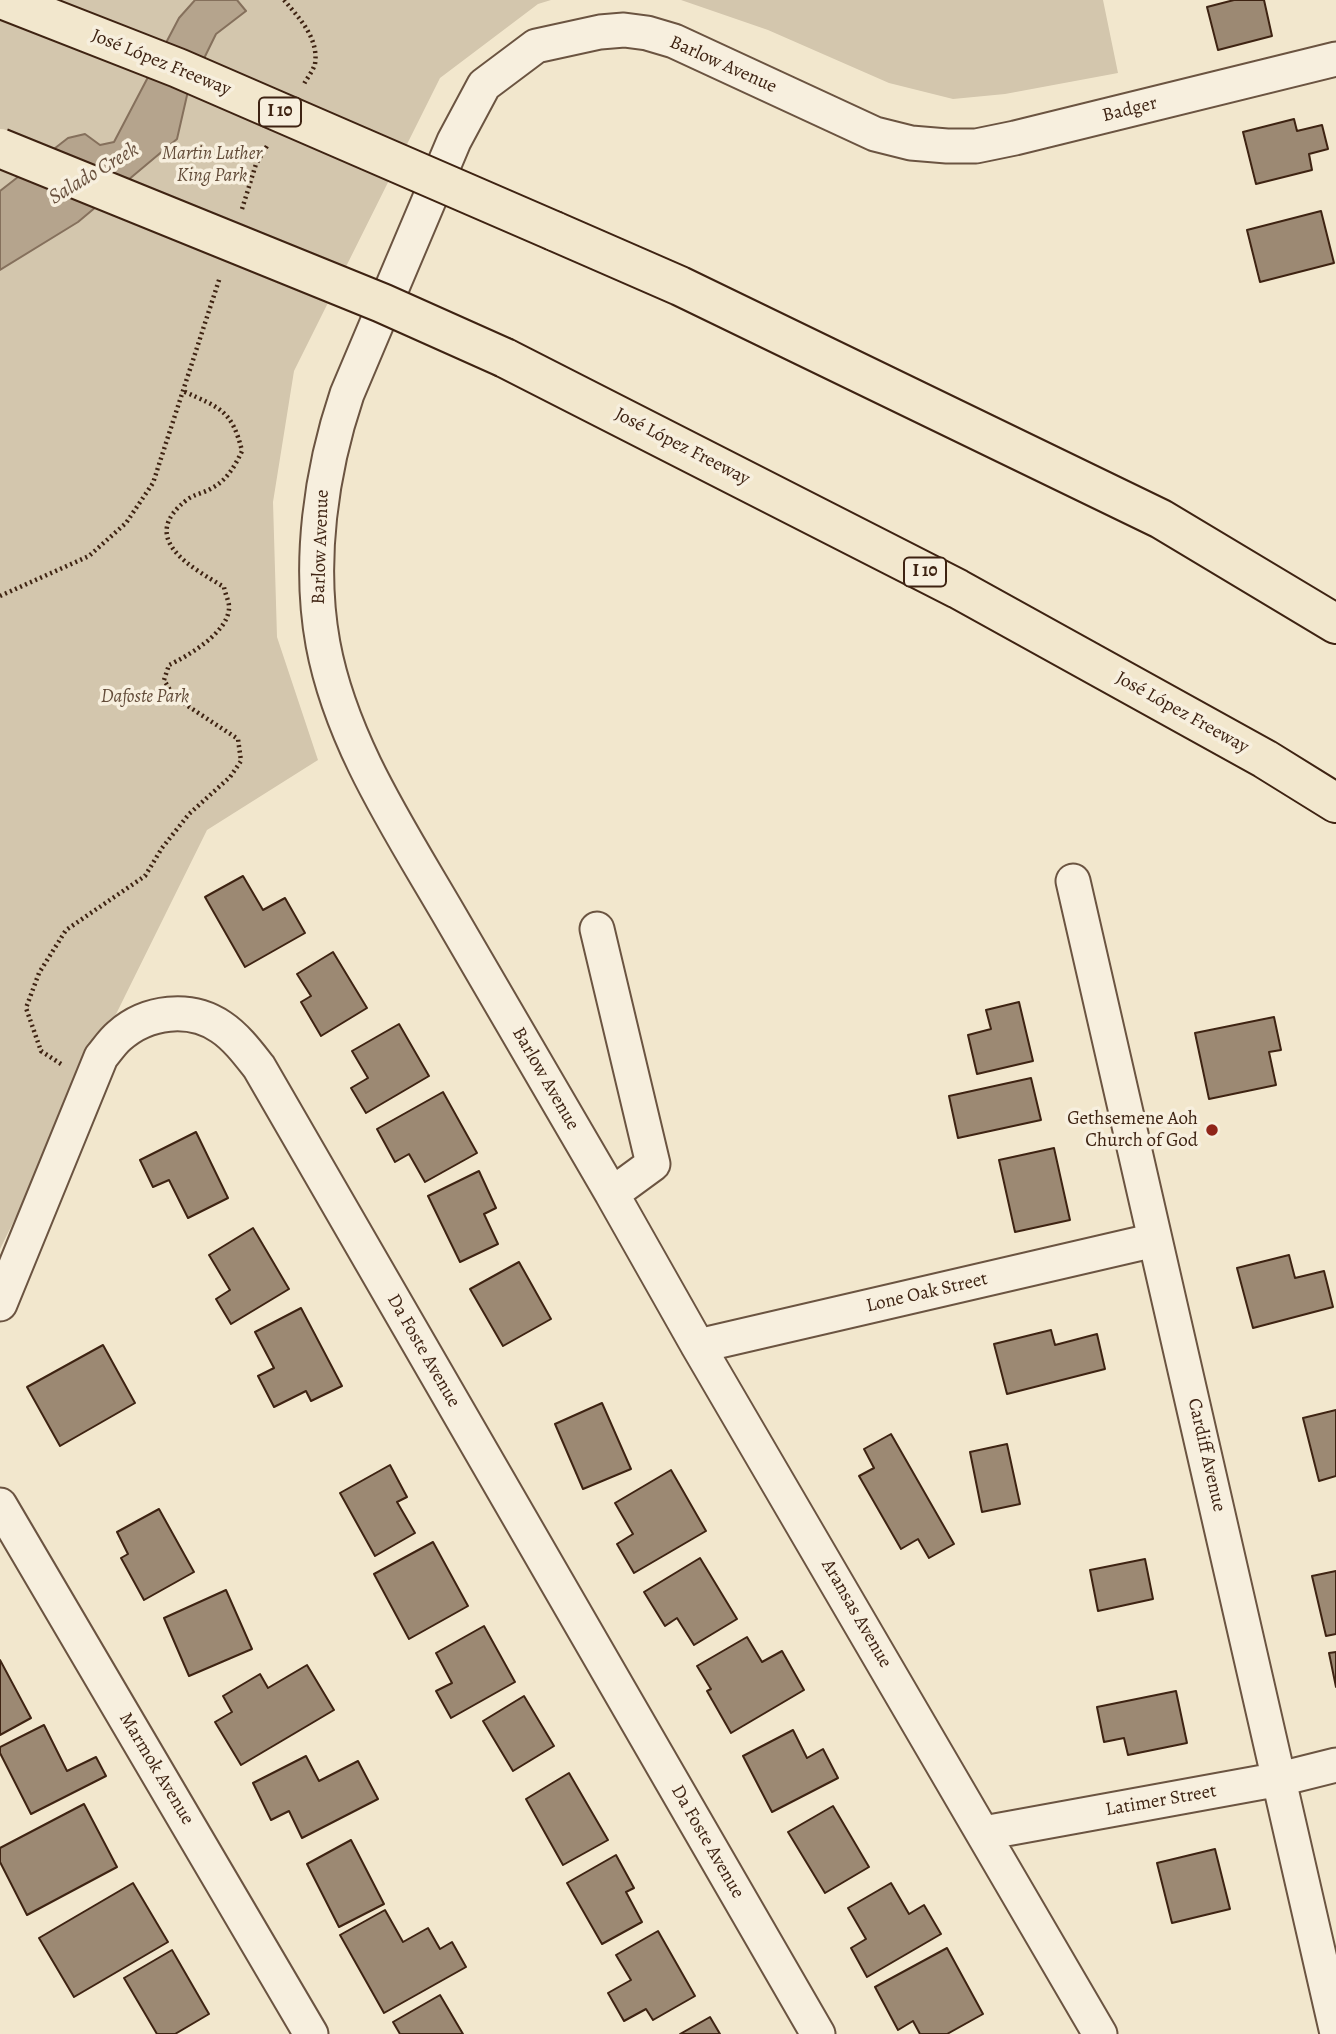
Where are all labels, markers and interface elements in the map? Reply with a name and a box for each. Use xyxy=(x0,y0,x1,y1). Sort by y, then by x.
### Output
street label: José López Freeway xyxy=(88,25,234,101)
street label: Barlow Avenue xyxy=(666,31,780,99)
street label: Badger xyxy=(1100,92,1160,128)
road number: I 10 xyxy=(259,98,301,127)
water label: Salado Creek xyxy=(45,137,143,211)
park label: Martin Luther King Park xyxy=(162,143,262,187)
street label: José López Freeway xyxy=(611,403,753,491)
street label: Barlow Avenue xyxy=(308,489,334,605)
road number: I 10 xyxy=(904,558,946,586)
street label: José López Freeway xyxy=(1112,667,1252,759)
park label: Dafoste Park xyxy=(101,686,189,708)
street label: Barlow Avenue xyxy=(506,1024,584,1134)
place label: Gethsemene Aoh Church of God xyxy=(1067,1108,1198,1152)
marker: Gethsemene Aoh Church of God xyxy=(1204,1122,1220,1138)
street label: Lone Oak Street xyxy=(864,1268,990,1318)
street label: Da Foste Avenue xyxy=(381,1290,465,1412)
street label: Cardiff Avenue xyxy=(1182,1396,1230,1514)
street label: Aransas Avenue xyxy=(816,1556,896,1672)
street label: Marmok Avenue xyxy=(113,1709,199,1829)
street label: Latimer Street xyxy=(1104,1780,1218,1822)
street label: Da Foste Avenue xyxy=(665,1781,749,1903)

